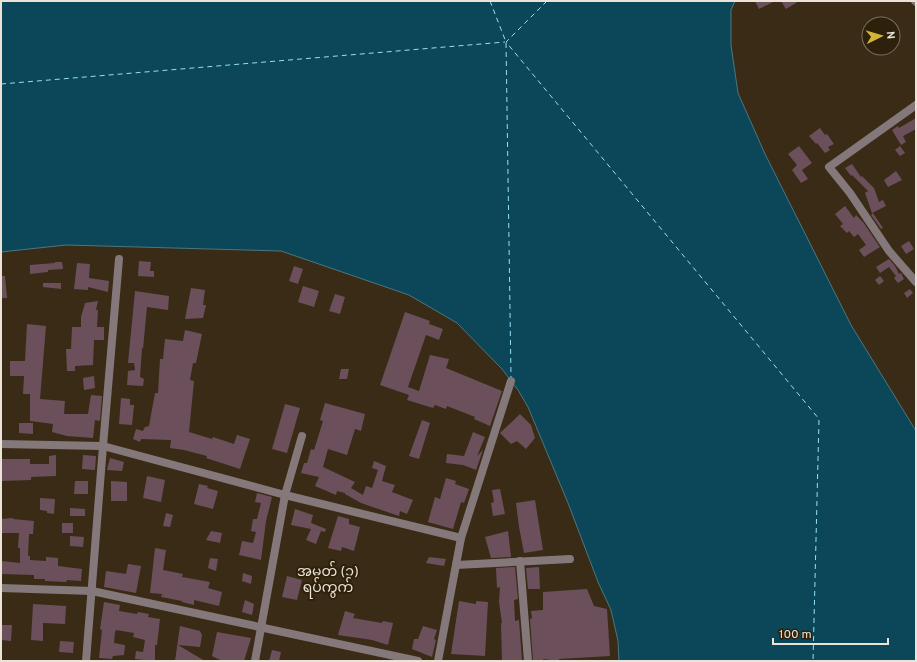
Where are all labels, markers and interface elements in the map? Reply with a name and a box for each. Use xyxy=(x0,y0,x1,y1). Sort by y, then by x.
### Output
north arrow xyxy=(861,16,901,56)
text: N xyxy=(883,31,897,40)
district label: အမှတ် (၁) ရပ်ကွက် xyxy=(297,561,359,599)
scale bar xyxy=(773,620,888,646)
text: 100 m xyxy=(779,627,812,643)

